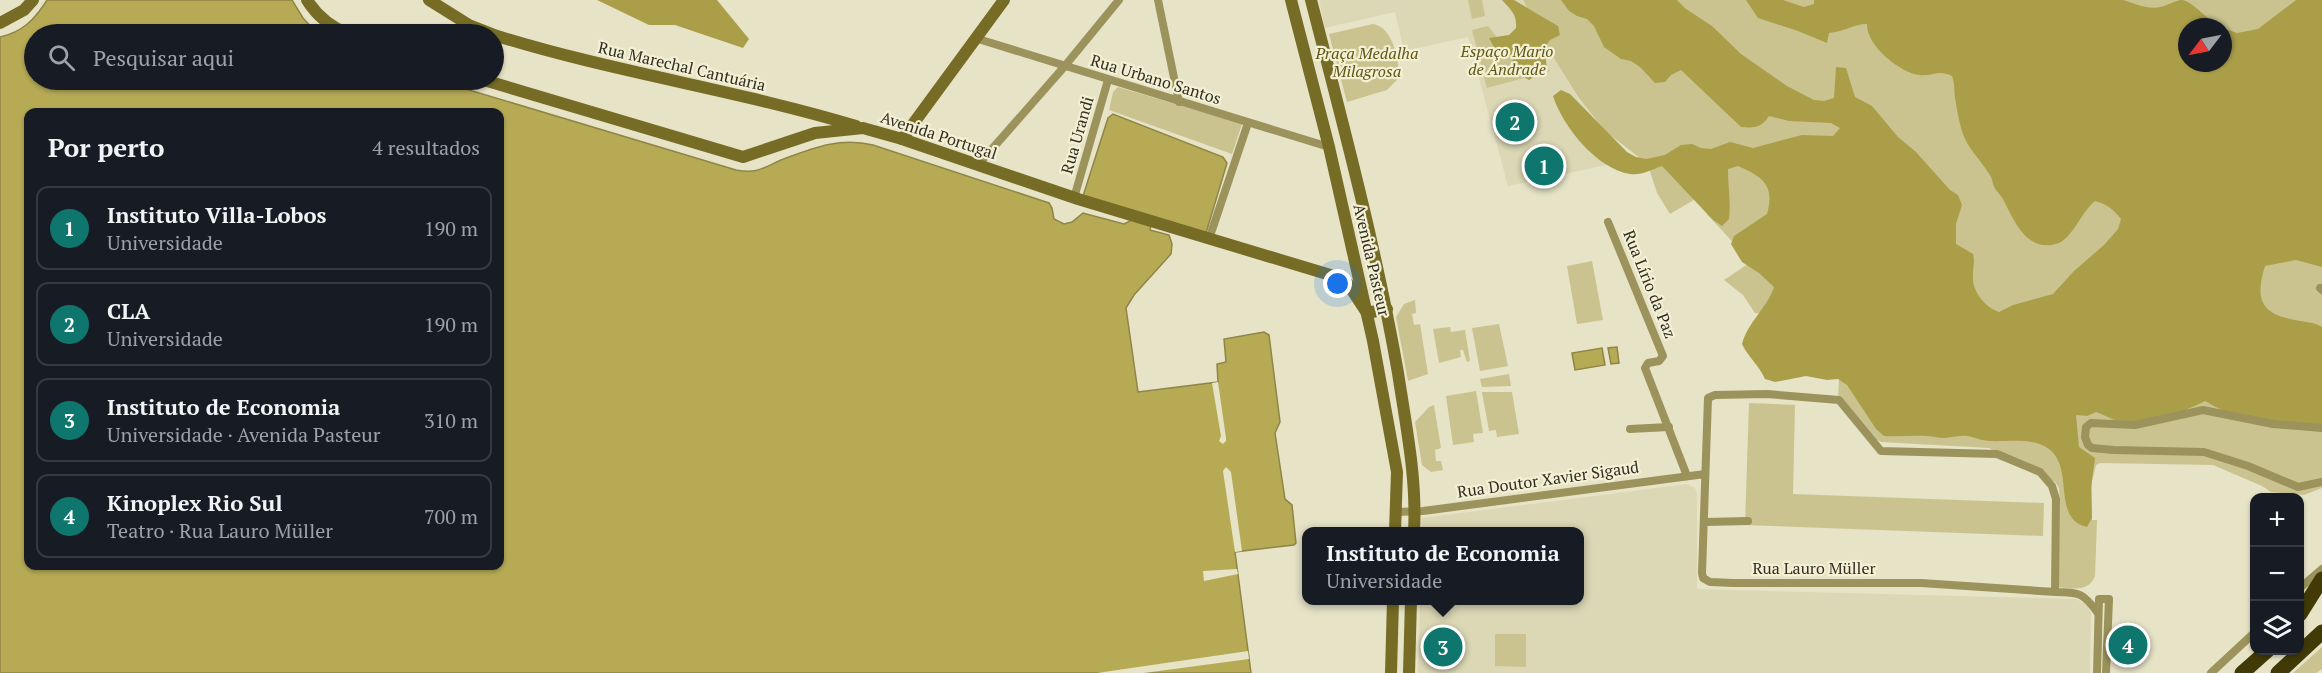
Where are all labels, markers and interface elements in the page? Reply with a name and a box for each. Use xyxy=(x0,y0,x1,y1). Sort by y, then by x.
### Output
north arrow xyxy=(2178,18,2232,72)
search box xyxy=(24,24,504,90)
street label: Rua Marechal Cantuária xyxy=(596,36,768,96)
park label: Espaço Mario de Andrade xyxy=(1460,40,1553,80)
icon: search xyxy=(45,41,78,74)
park label: Praça Medalha Milagrosa xyxy=(1314,42,1419,82)
text: Pesquisar aqui xyxy=(93,43,234,72)
street label: Rua Urbano Santos xyxy=(1088,49,1224,109)
street label: Rua Urandi xyxy=(1055,94,1099,176)
pin: 2 xyxy=(1496,100,1534,144)
street label: Avenida Portugal xyxy=(878,106,1000,164)
text: Por perto xyxy=(48,130,164,164)
text: 4 resultados xyxy=(372,134,480,161)
pin: 1 xyxy=(1524,144,1564,188)
text: Instituto Villa-Lobos xyxy=(107,200,327,229)
street label: Avenida Pasteur xyxy=(1348,202,1396,319)
text: 1 xyxy=(64,215,75,242)
text: 190 m xyxy=(424,215,478,242)
street label: Rua Lírio da Paz xyxy=(1618,227,1682,341)
text: Universidade xyxy=(107,229,223,256)
your location xyxy=(1323,269,1352,298)
text: CLA xyxy=(107,296,150,325)
text: 2 xyxy=(64,311,75,338)
text: 190 m xyxy=(424,311,478,338)
text: Universidade xyxy=(107,325,223,352)
text: Instituto de Economia xyxy=(107,392,340,421)
text: 3 xyxy=(64,407,75,434)
text: 310 m xyxy=(424,407,478,434)
text: Universidade · Avenida Pasteur xyxy=(107,421,380,448)
street label: Rua Doutor Xavier Sigaud xyxy=(1456,455,1640,503)
text: Kinoplex Rio Sul xyxy=(107,488,282,517)
map controls xyxy=(2250,493,2304,655)
button: + xyxy=(2250,493,2304,547)
text: 4 xyxy=(64,503,75,530)
text: 700 m xyxy=(424,503,478,530)
text: Teatro · Rua Lauro Müller xyxy=(107,517,333,544)
popup xyxy=(1302,527,1584,605)
text: Instituto de Economia xyxy=(1326,538,1560,567)
button: − xyxy=(2250,547,2304,601)
street label: Rua Lauro Müller xyxy=(1752,557,1876,579)
text: Universidade xyxy=(1326,567,1442,594)
button: layers xyxy=(2250,601,2304,655)
pin: 4 xyxy=(2108,622,2148,668)
pin: 3 xyxy=(1424,624,1462,670)

